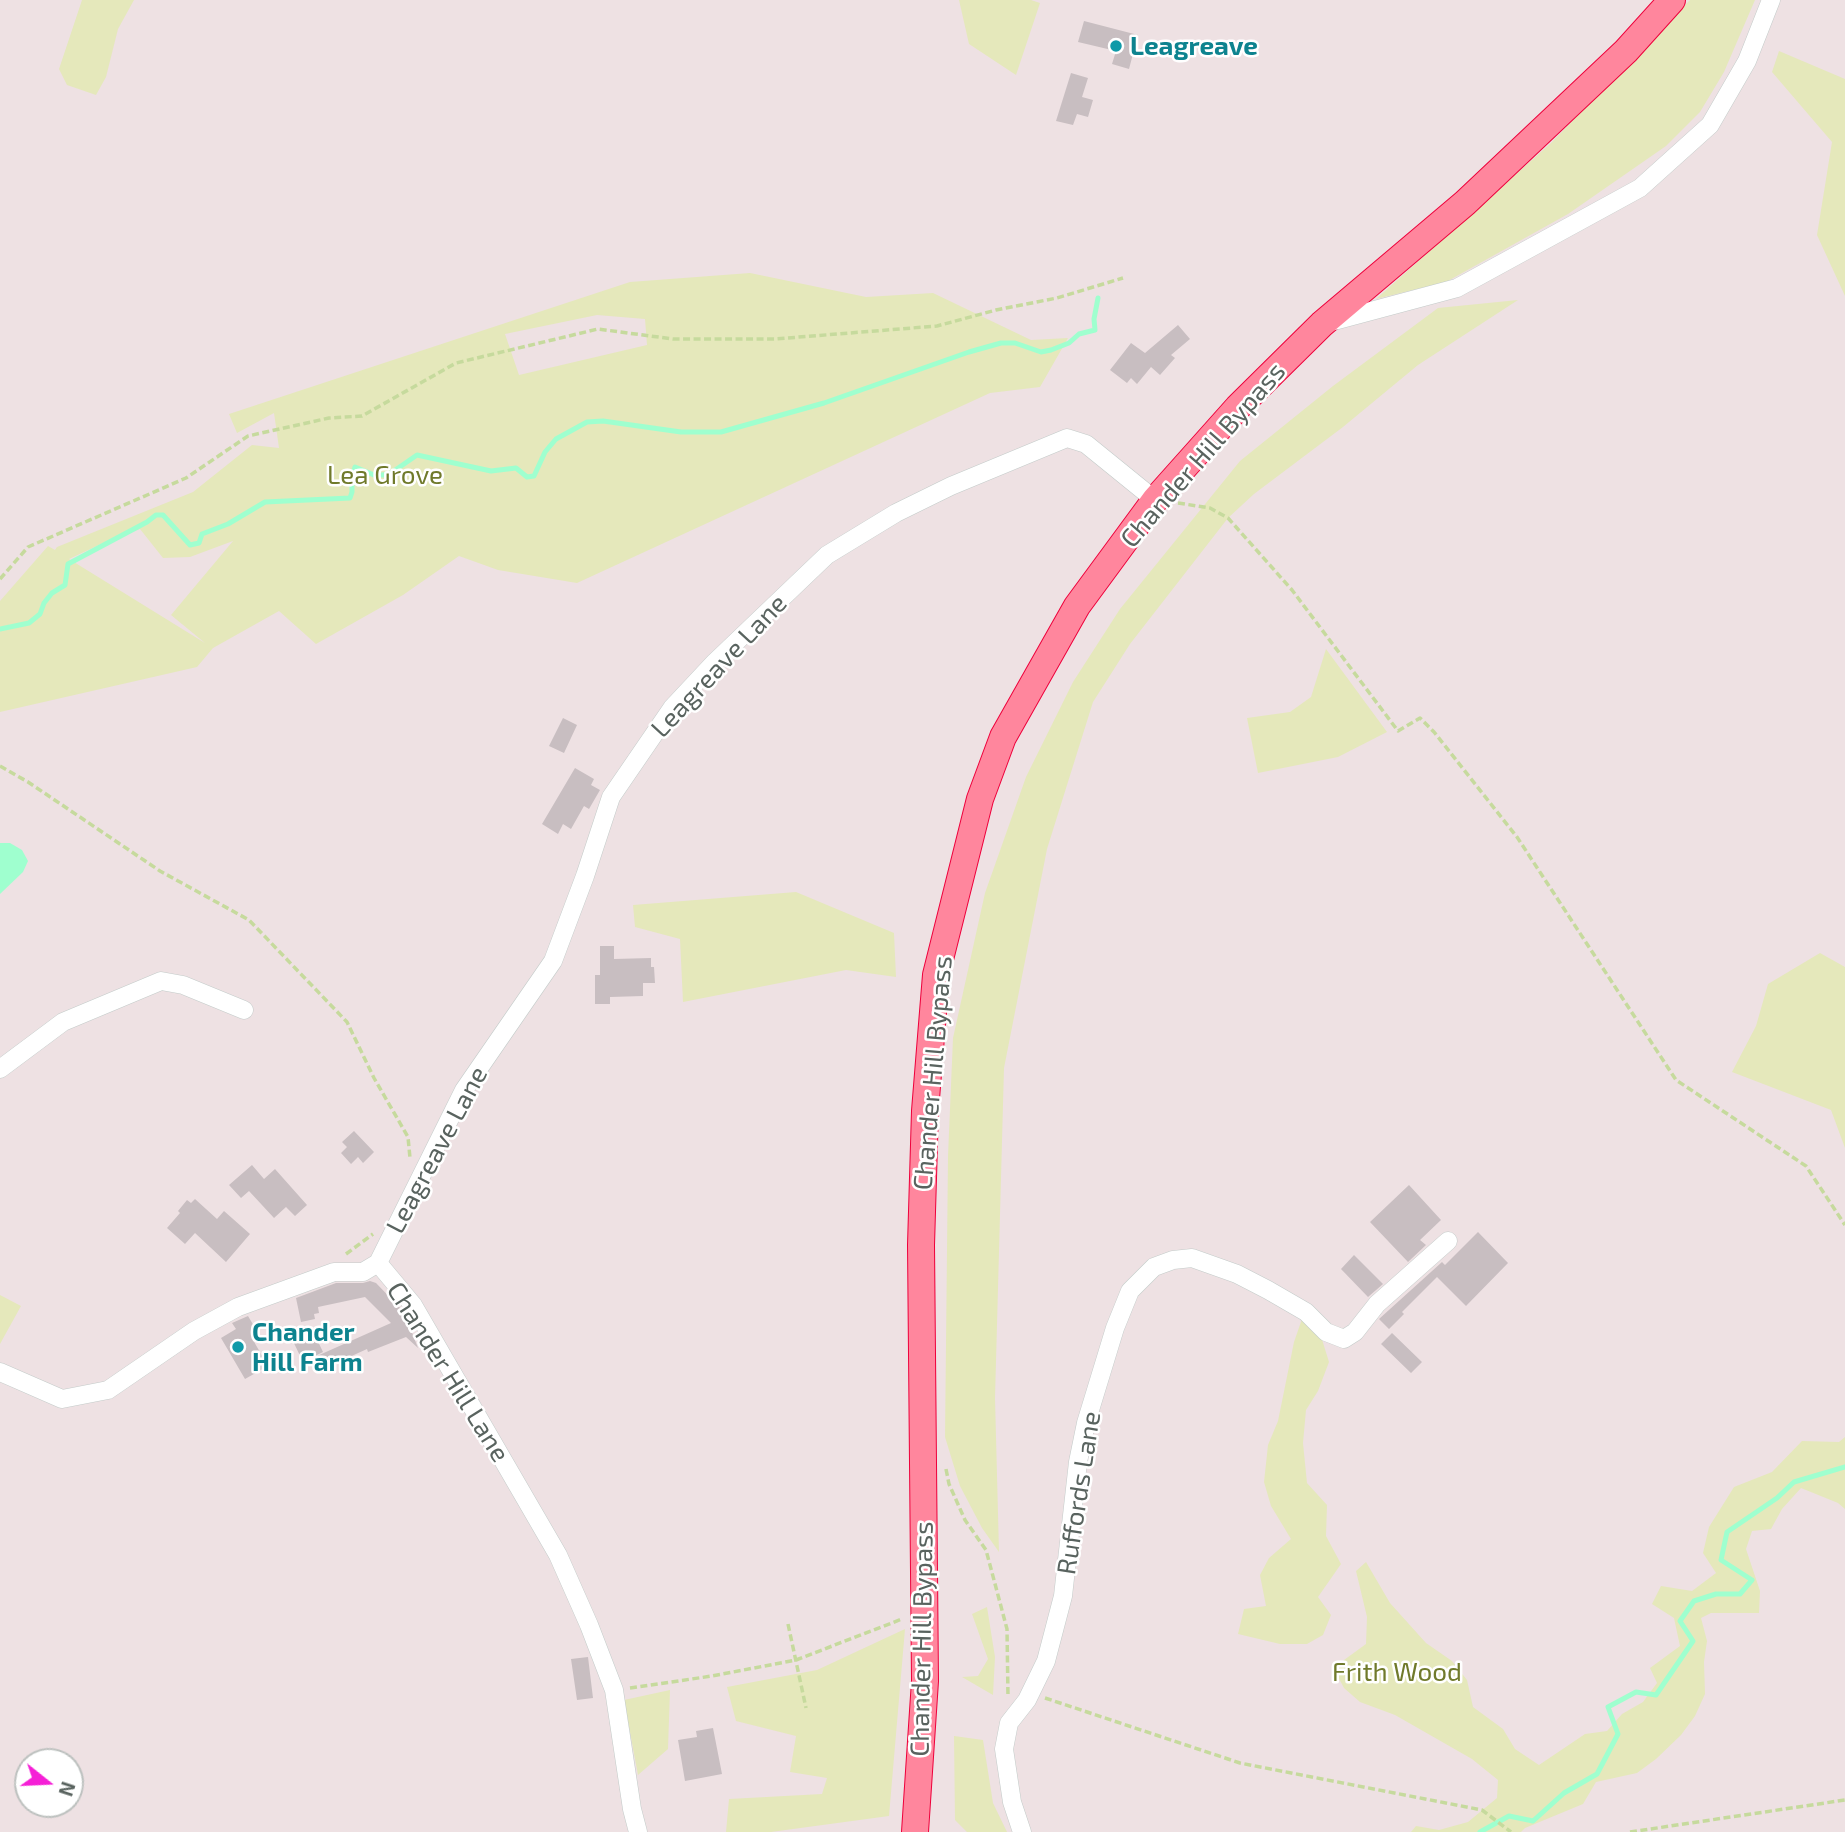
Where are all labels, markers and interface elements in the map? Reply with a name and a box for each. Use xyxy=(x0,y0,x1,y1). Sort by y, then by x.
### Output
place label: Leagreave xyxy=(1130,30,1258,62)
marker: Leagreave xyxy=(1108,38,1124,54)
street label: Chander Hill Bypass xyxy=(1114,356,1292,554)
park label: Lea Grove xyxy=(327,459,443,491)
street label: Leagreave Lane xyxy=(645,588,793,744)
street label: Chander Hill Bypass xyxy=(907,955,959,1191)
street label: Leagreave Lane xyxy=(380,1061,494,1239)
street label: Chander Hill Lane xyxy=(380,1276,516,1468)
place label: Chander Hill Farm xyxy=(252,1316,363,1378)
marker: Chander Hill Farm xyxy=(230,1339,246,1355)
street label: Ruffords Lane xyxy=(1051,1409,1107,1577)
street label: Chander Hill Bypass xyxy=(904,1521,940,1757)
park label: Frith Wood xyxy=(1332,1656,1462,1688)
north arrow xyxy=(14,1748,84,1818)
text: N xyxy=(54,1779,81,1799)

